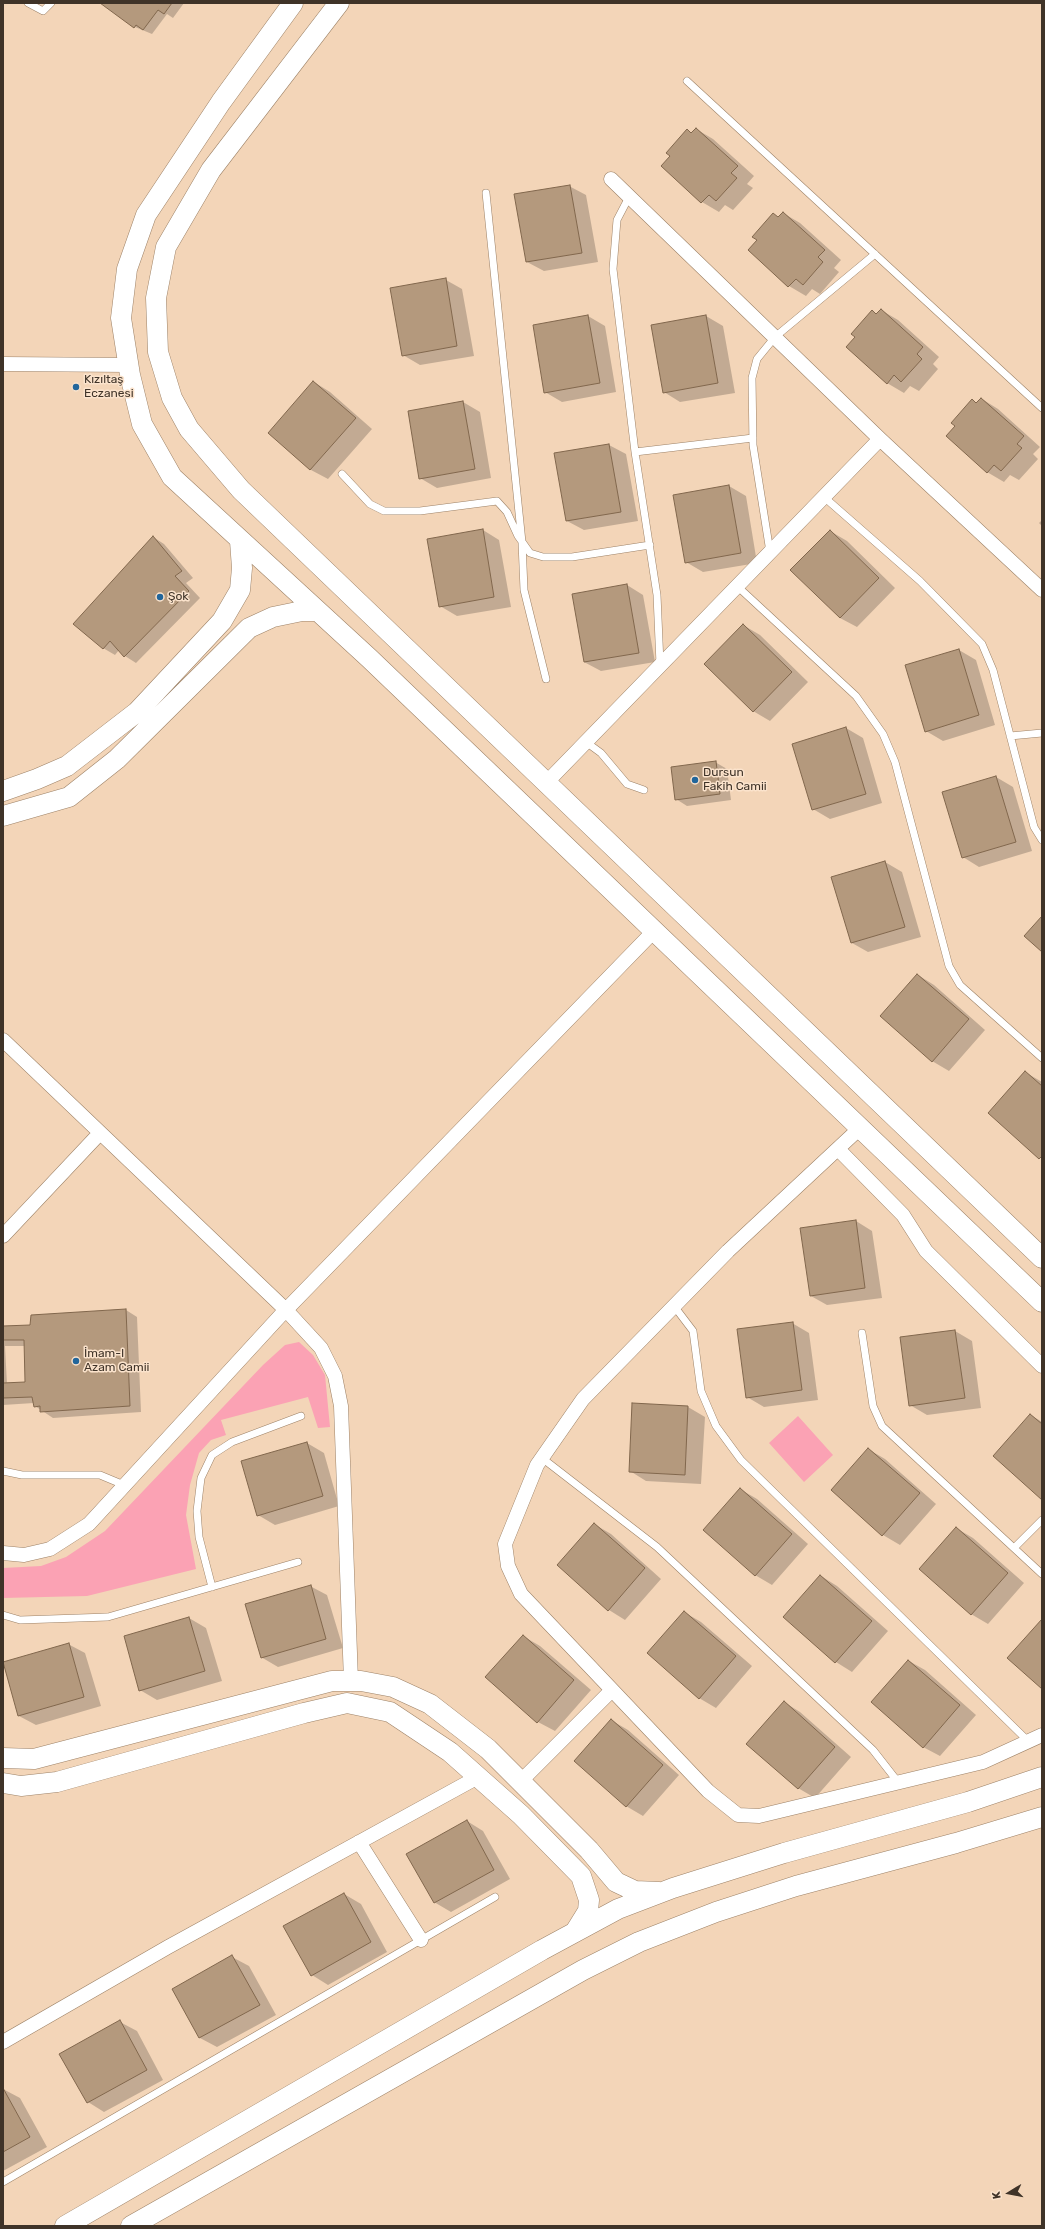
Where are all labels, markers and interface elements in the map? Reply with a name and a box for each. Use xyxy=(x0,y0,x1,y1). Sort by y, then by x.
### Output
place label: Kızıltaş Eczanesi xyxy=(84,373,134,401)
marker: Kızıltaş Eczanesi xyxy=(71,382,81,392)
place label: Şok xyxy=(168,590,189,604)
marker: Şok xyxy=(155,592,165,602)
place label: Dursun Fakih Camii xyxy=(703,766,767,794)
marker: Dursun Fakih Camii xyxy=(690,775,700,785)
place label: İmam-I Azam Camii xyxy=(84,1347,149,1375)
marker: İmam-I Azam Camii xyxy=(71,1356,81,1366)
north arrow xyxy=(989,2173,1029,2213)
text: K xyxy=(990,2190,1004,2200)

